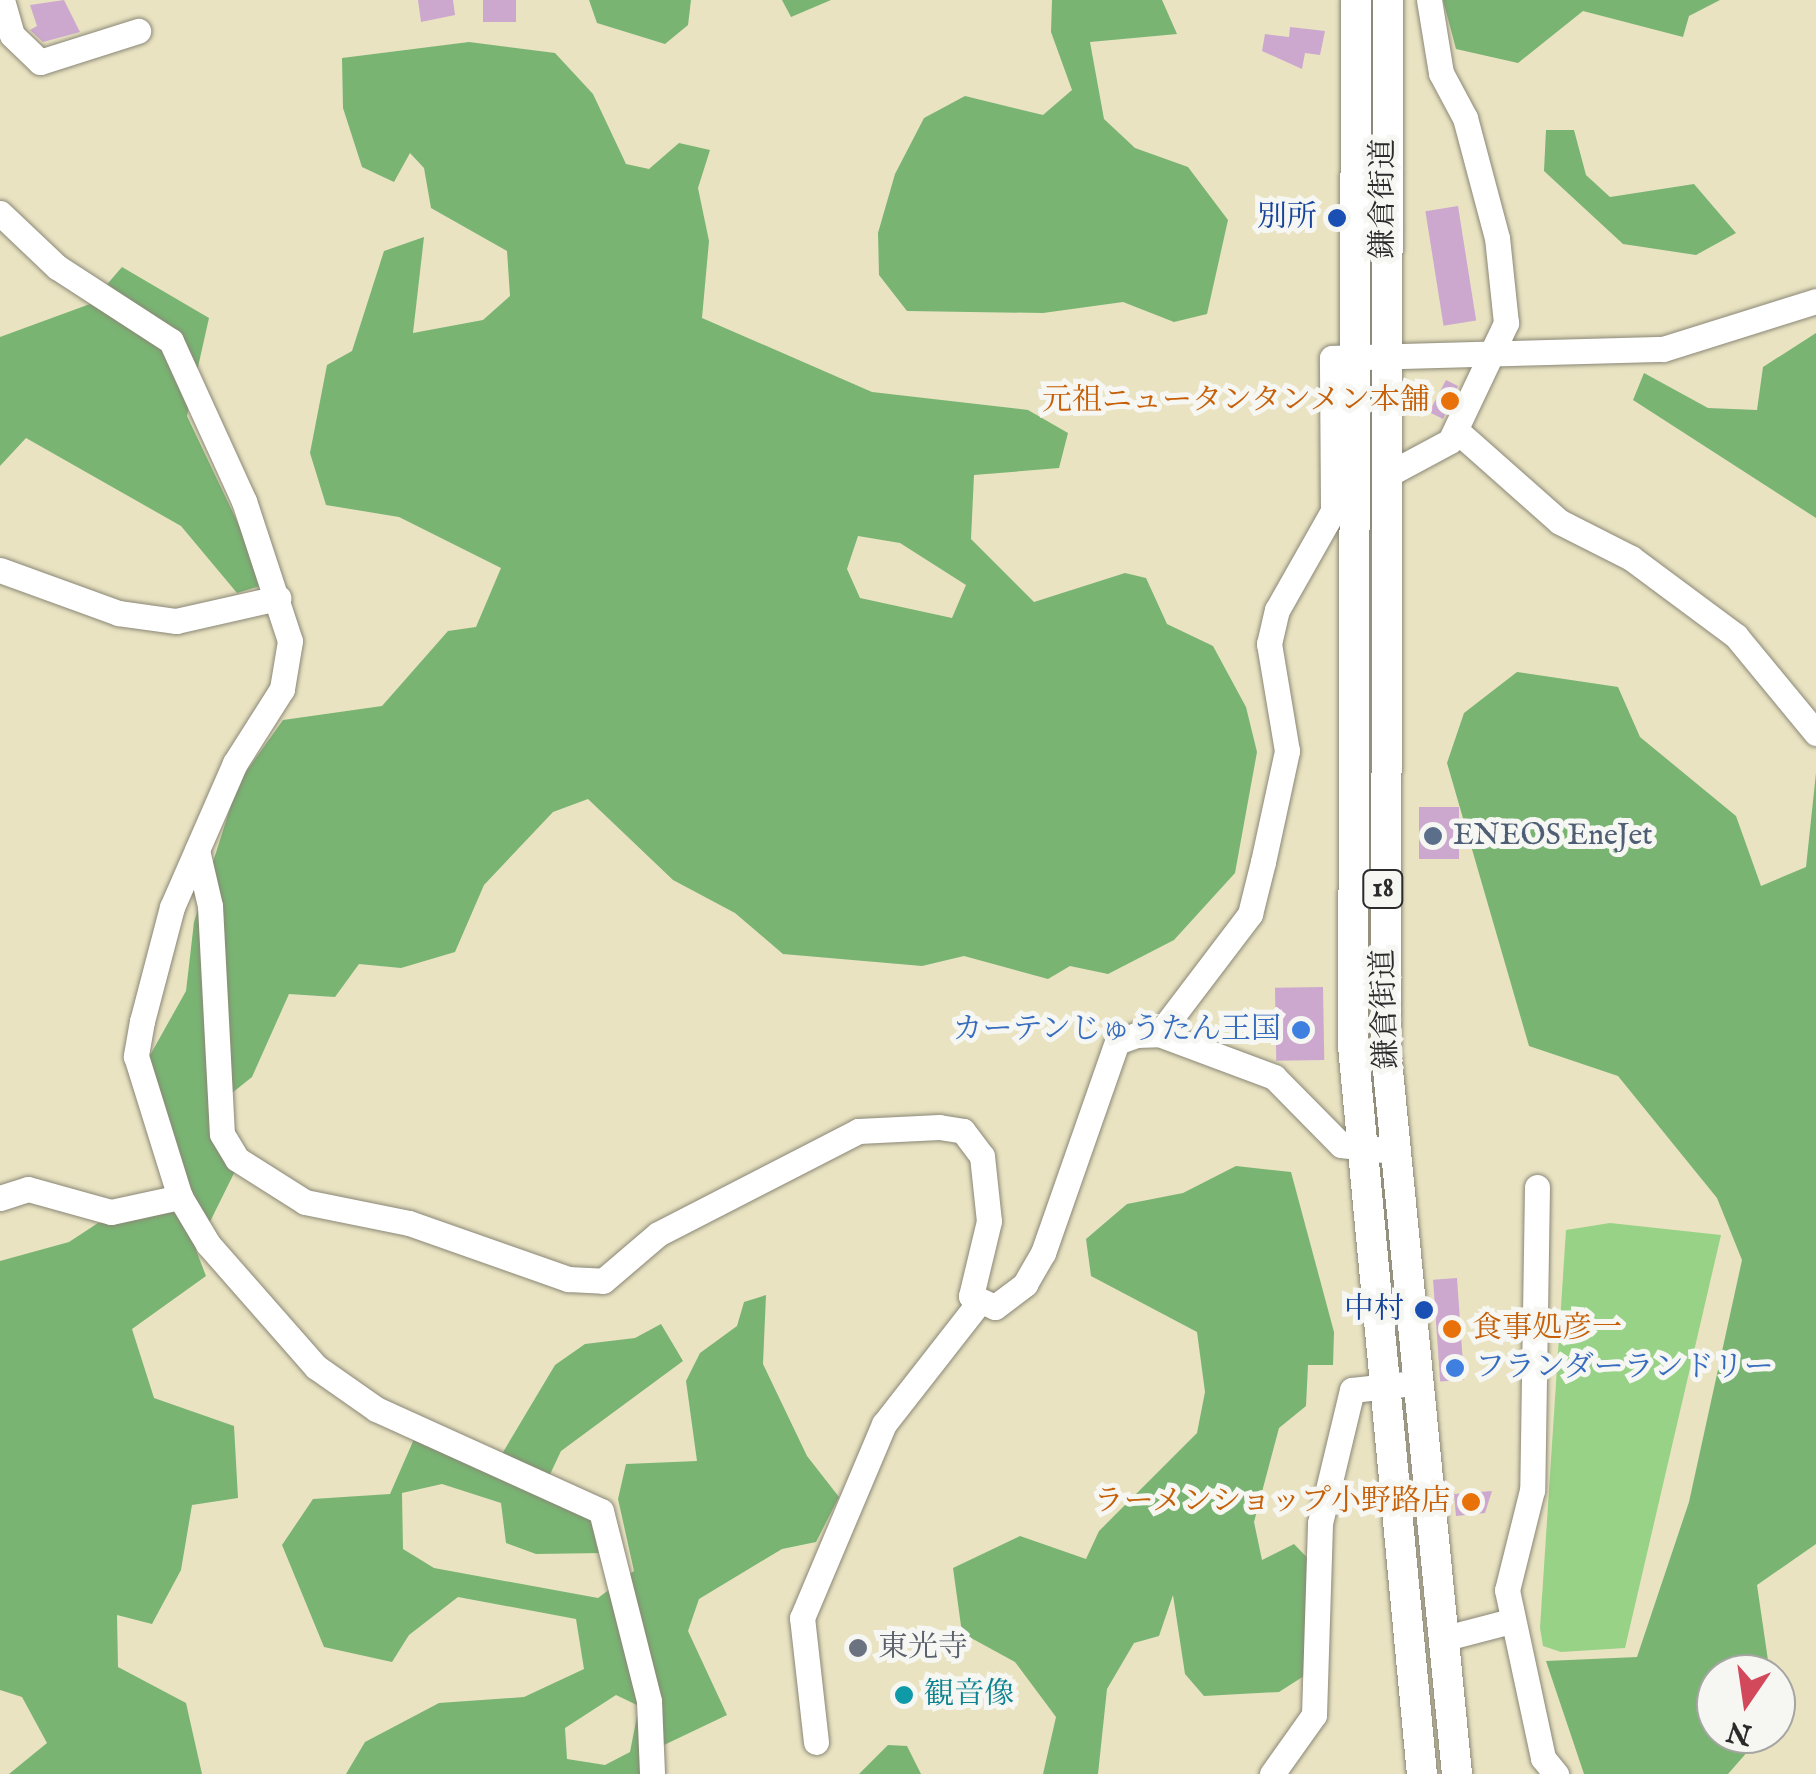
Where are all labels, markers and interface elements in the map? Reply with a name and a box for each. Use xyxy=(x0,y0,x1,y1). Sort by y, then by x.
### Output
street label: 鎌倉街道 xyxy=(1366,139,1402,259)
place label: 別所 xyxy=(1257,200,1317,236)
marker: 別所 xyxy=(1326,207,1348,229)
place label: 元祖ニュータンタンメン本舗 xyxy=(1040,383,1430,419)
marker: 元祖ニュータンタンメン本舗 xyxy=(1439,390,1461,412)
place label: ENEOS EneJet xyxy=(1453,818,1653,854)
marker: ENEOS EneJet xyxy=(1422,825,1444,847)
road number: 18 xyxy=(1360,866,1406,912)
street label: 鎌倉街道 xyxy=(1366,948,1406,1070)
place label: カーテンじゅうたん王国 xyxy=(951,1012,1281,1048)
marker: カーテンじゅうたん王国 xyxy=(1290,1019,1312,1041)
place label: 中村 xyxy=(1344,1292,1404,1328)
marker: 中村 xyxy=(1413,1299,1435,1321)
place label: 食事処彦一 xyxy=(1472,1311,1622,1347)
marker: 食事処彦一 xyxy=(1441,1318,1463,1340)
place label: フランダーランドリー xyxy=(1475,1350,1775,1386)
marker: フランダーランドリー xyxy=(1444,1357,1466,1379)
place label: ラーメンショップ小野路店 xyxy=(1091,1484,1451,1520)
marker: ラーメンショップ小野路店 xyxy=(1460,1491,1482,1513)
place label: 東光寺 xyxy=(878,1630,968,1666)
marker: 東光寺 xyxy=(847,1637,869,1659)
north arrow xyxy=(1696,1654,1796,1754)
place label: 観音像 xyxy=(924,1677,1014,1713)
marker: 観音像 xyxy=(893,1684,915,1706)
text: N xyxy=(1724,1712,1755,1752)

